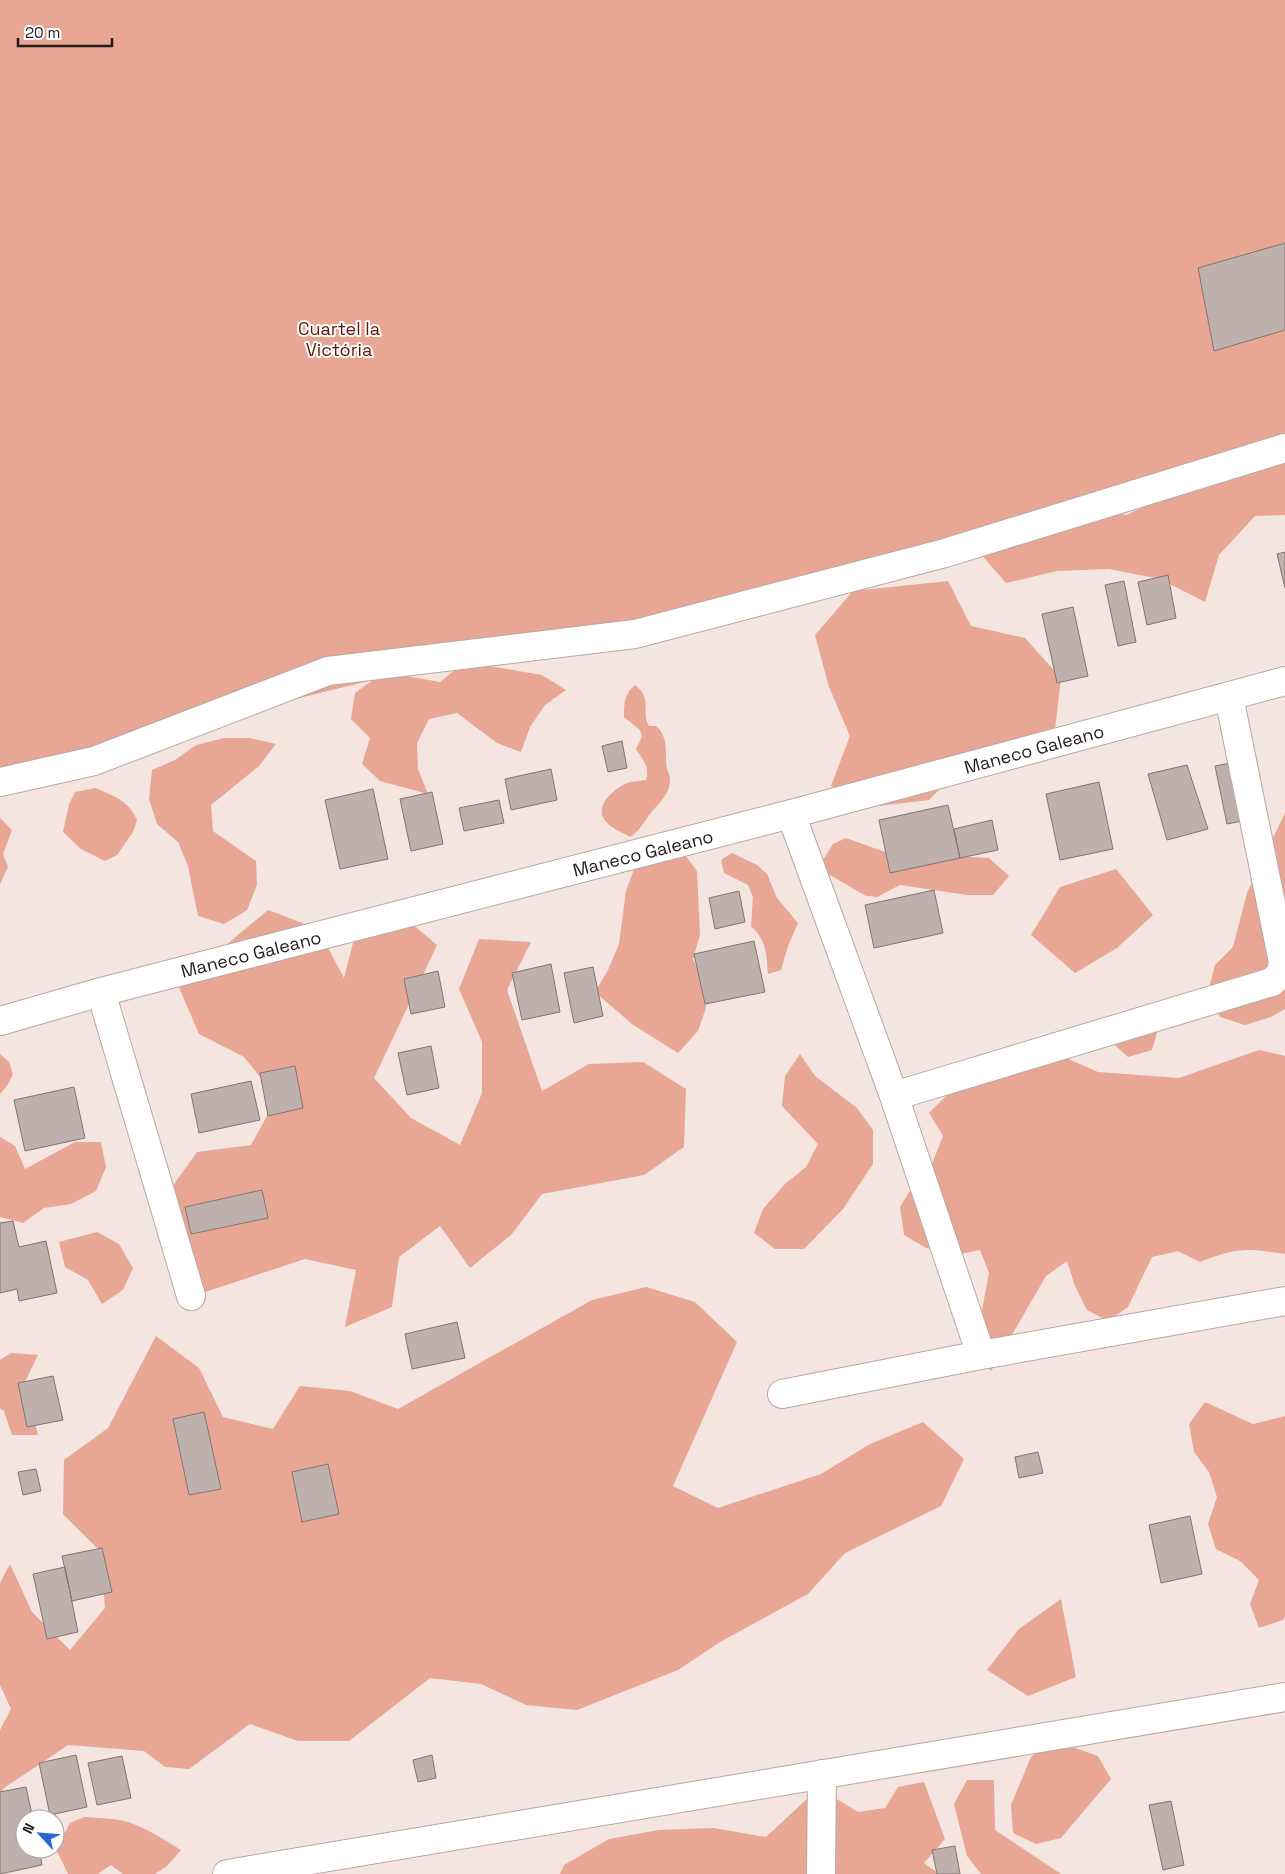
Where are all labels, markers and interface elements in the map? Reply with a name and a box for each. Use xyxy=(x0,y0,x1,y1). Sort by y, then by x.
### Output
scale bar xyxy=(18,15,111,47)
text: 20 m xyxy=(25,23,60,42)
park label: Cuartel la Victória xyxy=(298,317,380,361)
street label: Maneco Galeano xyxy=(962,719,1106,779)
street label: Maneco Galeano xyxy=(570,824,716,882)
street label: Maneco Galeano xyxy=(178,925,324,983)
north arrow xyxy=(15,1809,65,1859)
text: N xyxy=(18,1820,38,1836)

